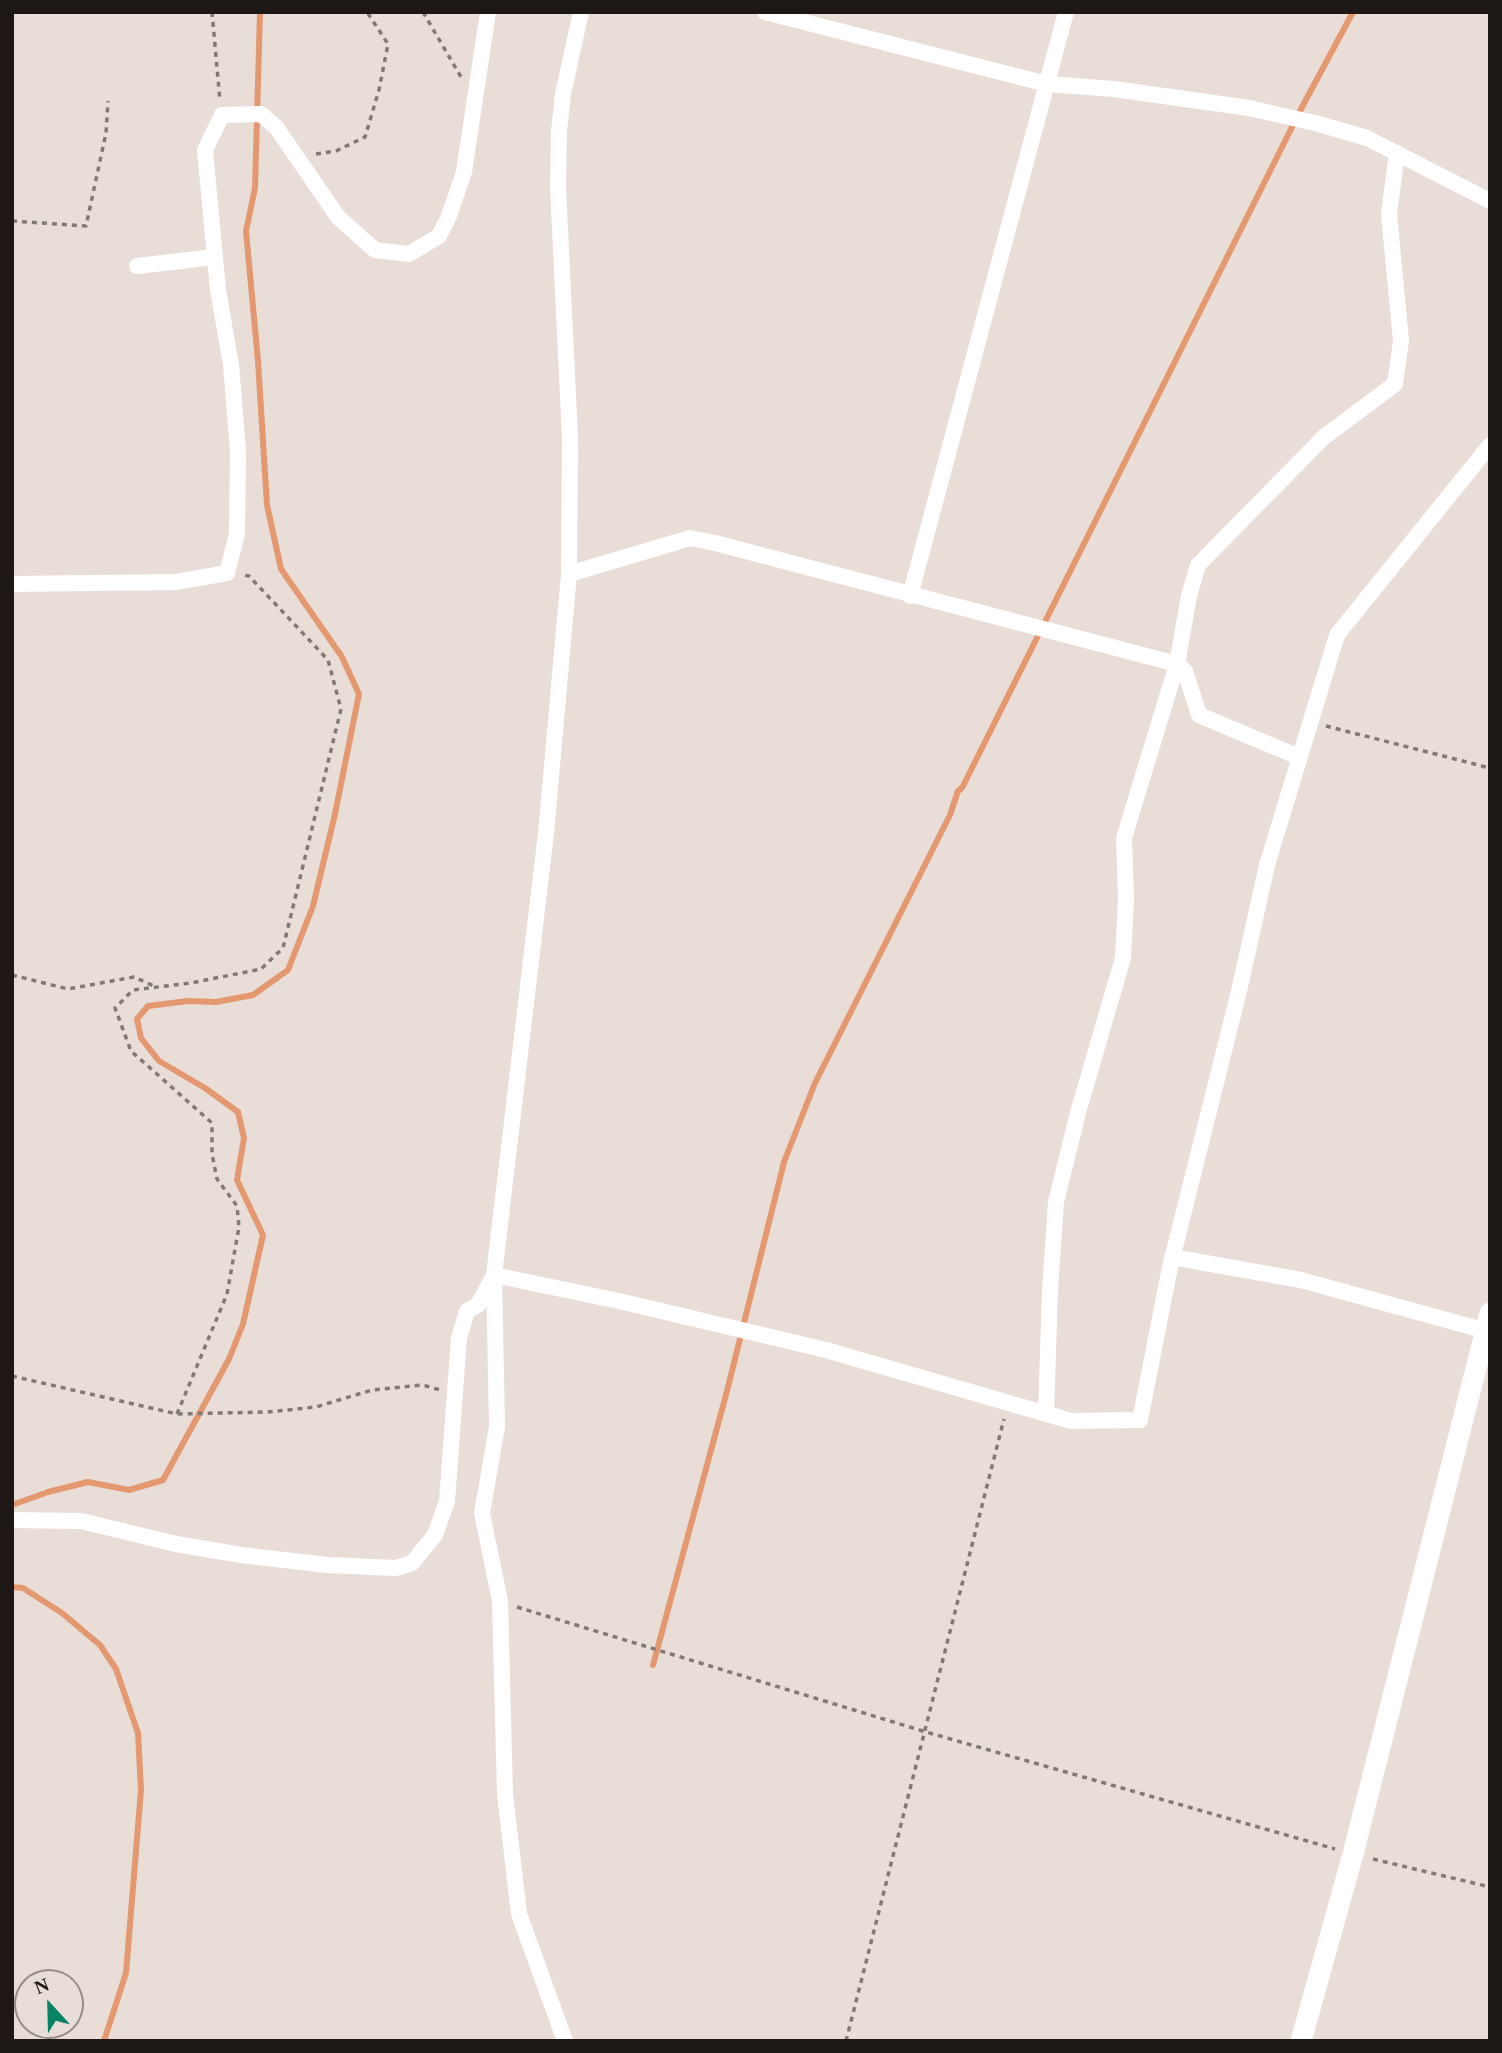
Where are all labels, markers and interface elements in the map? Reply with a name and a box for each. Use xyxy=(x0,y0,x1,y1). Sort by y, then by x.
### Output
north arrow xyxy=(14,1969,84,2039)
text: N xyxy=(31,1974,52,1998)

